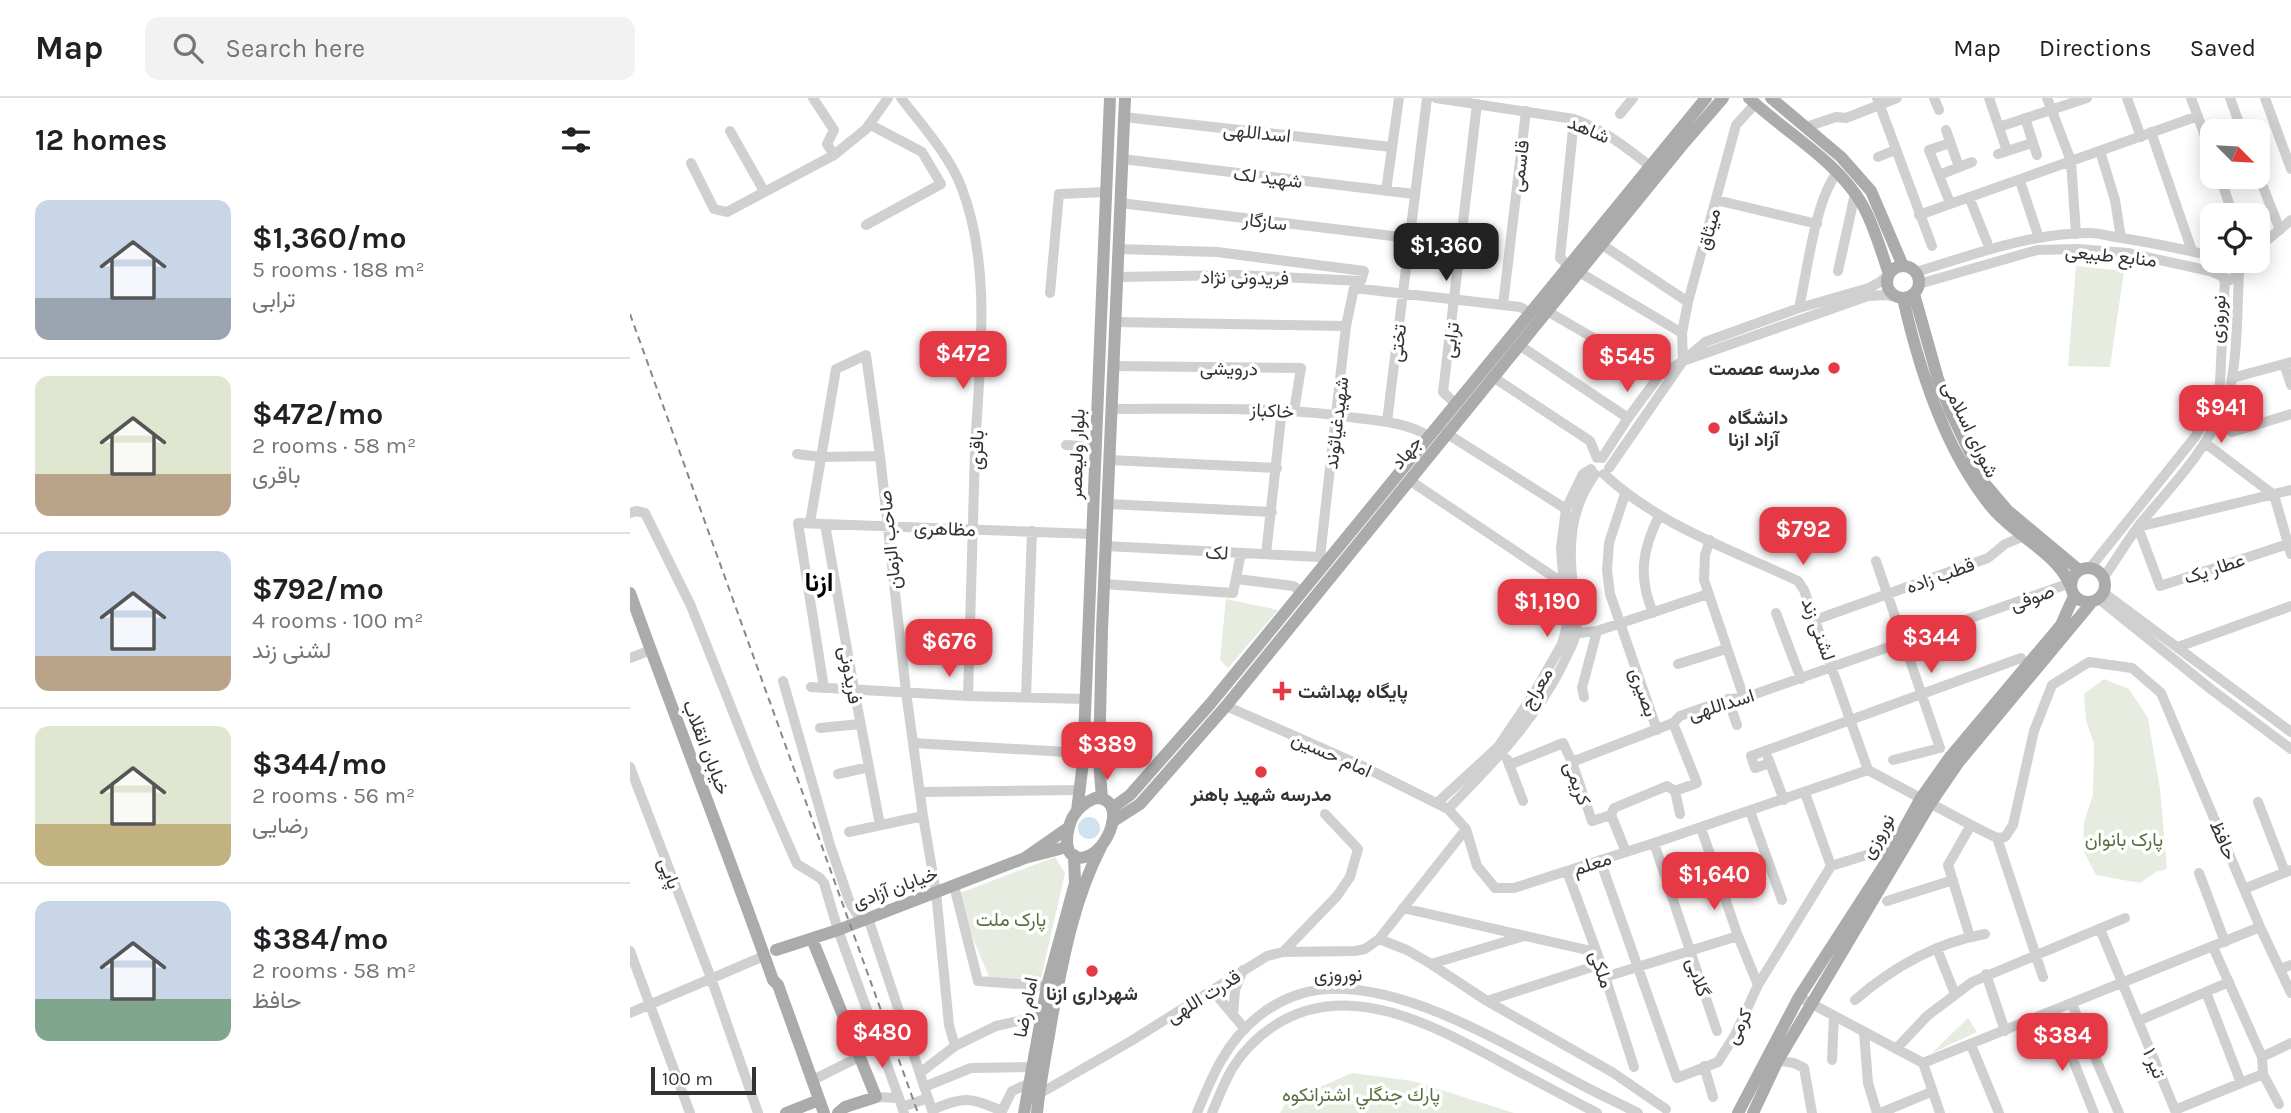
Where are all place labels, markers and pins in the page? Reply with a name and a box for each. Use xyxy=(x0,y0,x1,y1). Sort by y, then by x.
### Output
pin: $1,360 xyxy=(1389,223,1503,283)
pin: $472 xyxy=(922,331,1004,391)
pin: $545 xyxy=(1586,334,1668,394)
place label: مدرسه عصمت xyxy=(1709,358,1820,381)
marker: مدرسه عصمت xyxy=(1826,360,1842,376)
pin: $941 xyxy=(2180,386,2262,445)
place label: دانشگاه آزاد ازنا xyxy=(1728,407,1788,452)
marker: دانشگاه آزاد ازنا xyxy=(1706,420,1722,436)
pin: $792 xyxy=(1762,508,1844,567)
pin: $1,190 xyxy=(1490,580,1604,639)
pin: $344 xyxy=(1890,616,1972,675)
pin: $676 xyxy=(908,620,990,679)
marker: پایگاه بهداشت xyxy=(1272,681,1292,701)
place label: پایگاه بهداشت xyxy=(1298,681,1408,705)
pin: $389 xyxy=(1066,722,1148,782)
marker: مدرسه شهید باهنر xyxy=(1253,764,1269,780)
place label: مدرسه شهید باهنر xyxy=(1189,784,1332,807)
pin: $1,640 xyxy=(1657,852,1771,912)
marker: شهرداری ازنا xyxy=(1084,963,1100,979)
place label: شهرداری ازنا xyxy=(1046,983,1138,1006)
pin: $480 xyxy=(841,1010,923,1070)
pin: $384 xyxy=(2021,1014,2103,1073)

